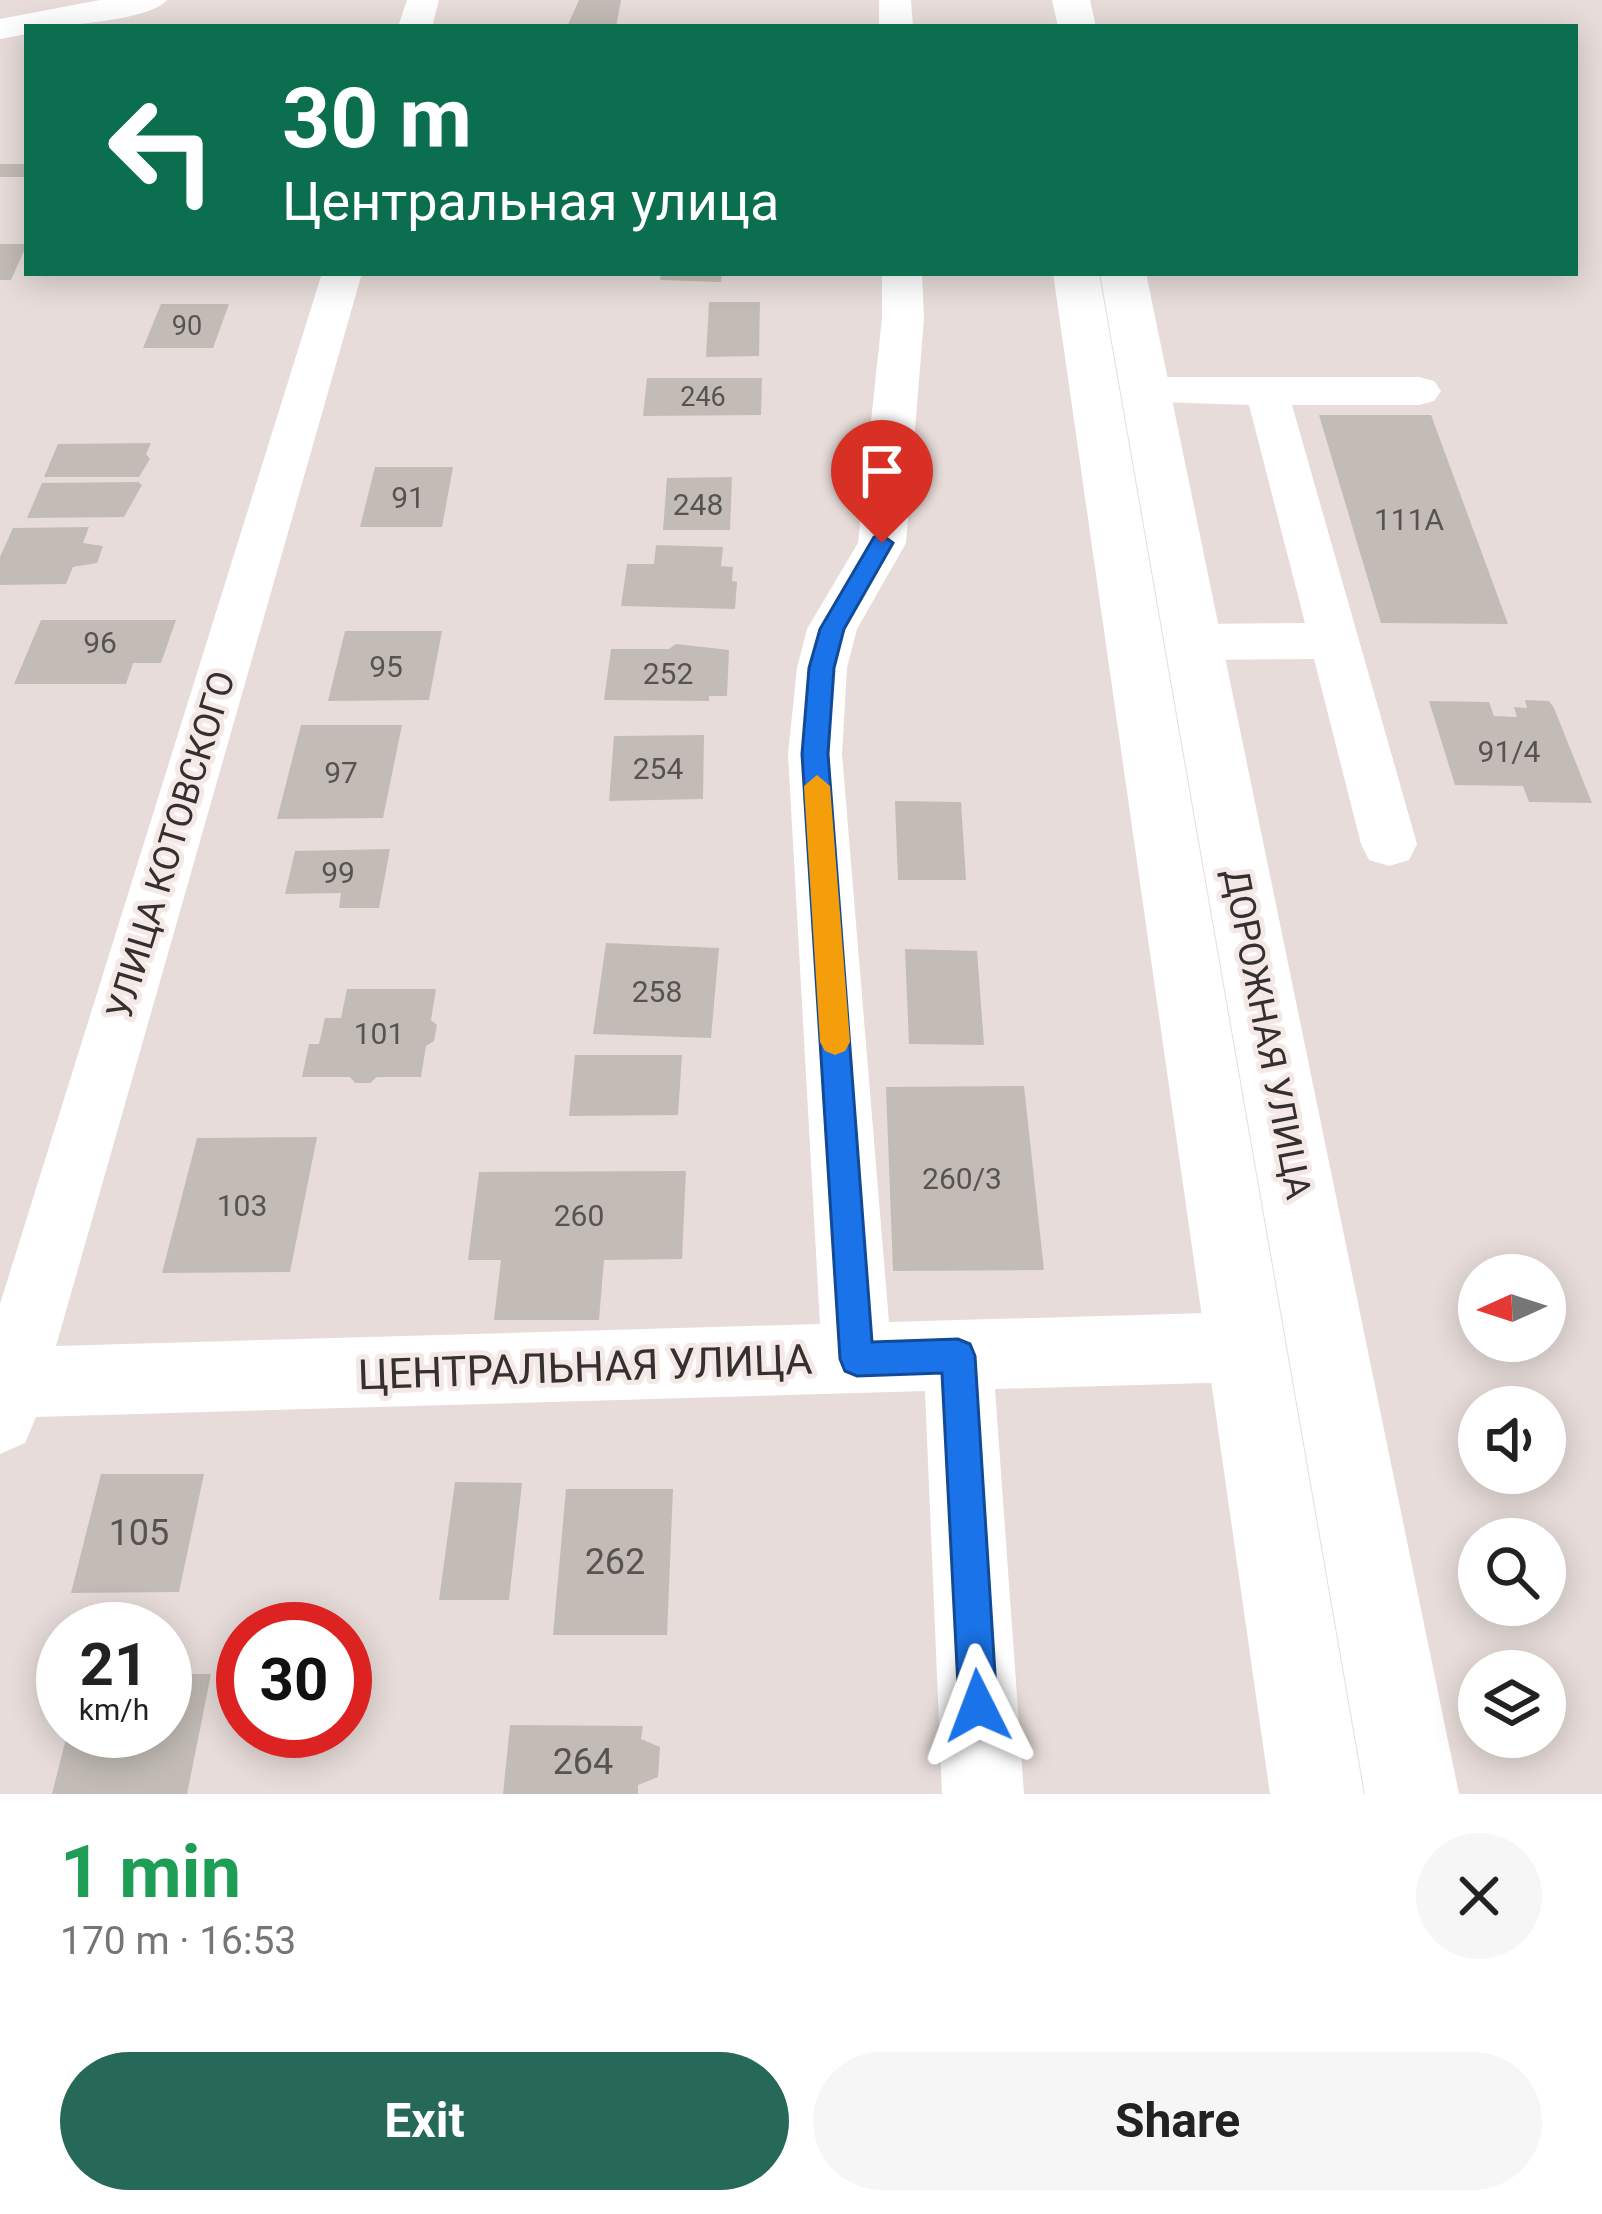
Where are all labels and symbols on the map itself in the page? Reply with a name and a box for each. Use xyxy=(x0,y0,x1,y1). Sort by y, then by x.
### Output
house number: 90 xyxy=(172,310,202,342)
house number: 246 xyxy=(680,381,726,413)
pin xyxy=(831,420,933,543)
house number: 91 xyxy=(391,480,425,515)
house number: 248 xyxy=(673,487,723,522)
house number: 111А xyxy=(1374,502,1445,537)
house number: 96 xyxy=(83,625,117,660)
house number: 95 xyxy=(369,649,403,684)
house number: 252 xyxy=(643,656,693,691)
street label: УЛИЦА КОТОВСКОГО xyxy=(98,666,244,1024)
house number: 91/4 xyxy=(1478,734,1541,769)
house number: 254 xyxy=(633,751,683,786)
house number: 97 xyxy=(324,755,358,790)
house number: 99 xyxy=(321,855,355,890)
street label: ДОРОЖНАЯ УЛИЦА xyxy=(1214,865,1320,1203)
house number: 258 xyxy=(632,974,682,1009)
house number: 101 xyxy=(354,1016,404,1051)
house number: 260/3 xyxy=(922,1161,1002,1196)
house number: 103 xyxy=(217,1188,267,1223)
house number: 260 xyxy=(554,1198,604,1233)
north arrow xyxy=(1458,1254,1566,1362)
street label: ЦЕНТРАЛЬНАЯ УЛИЦА xyxy=(357,1335,813,1399)
house number: 105 xyxy=(109,1512,169,1554)
house number: 262 xyxy=(585,1541,645,1583)
speed limit sign: 30 xyxy=(216,1602,372,1758)
position arrow xyxy=(915,1643,1041,1769)
house number: 264 xyxy=(553,1741,613,1783)

